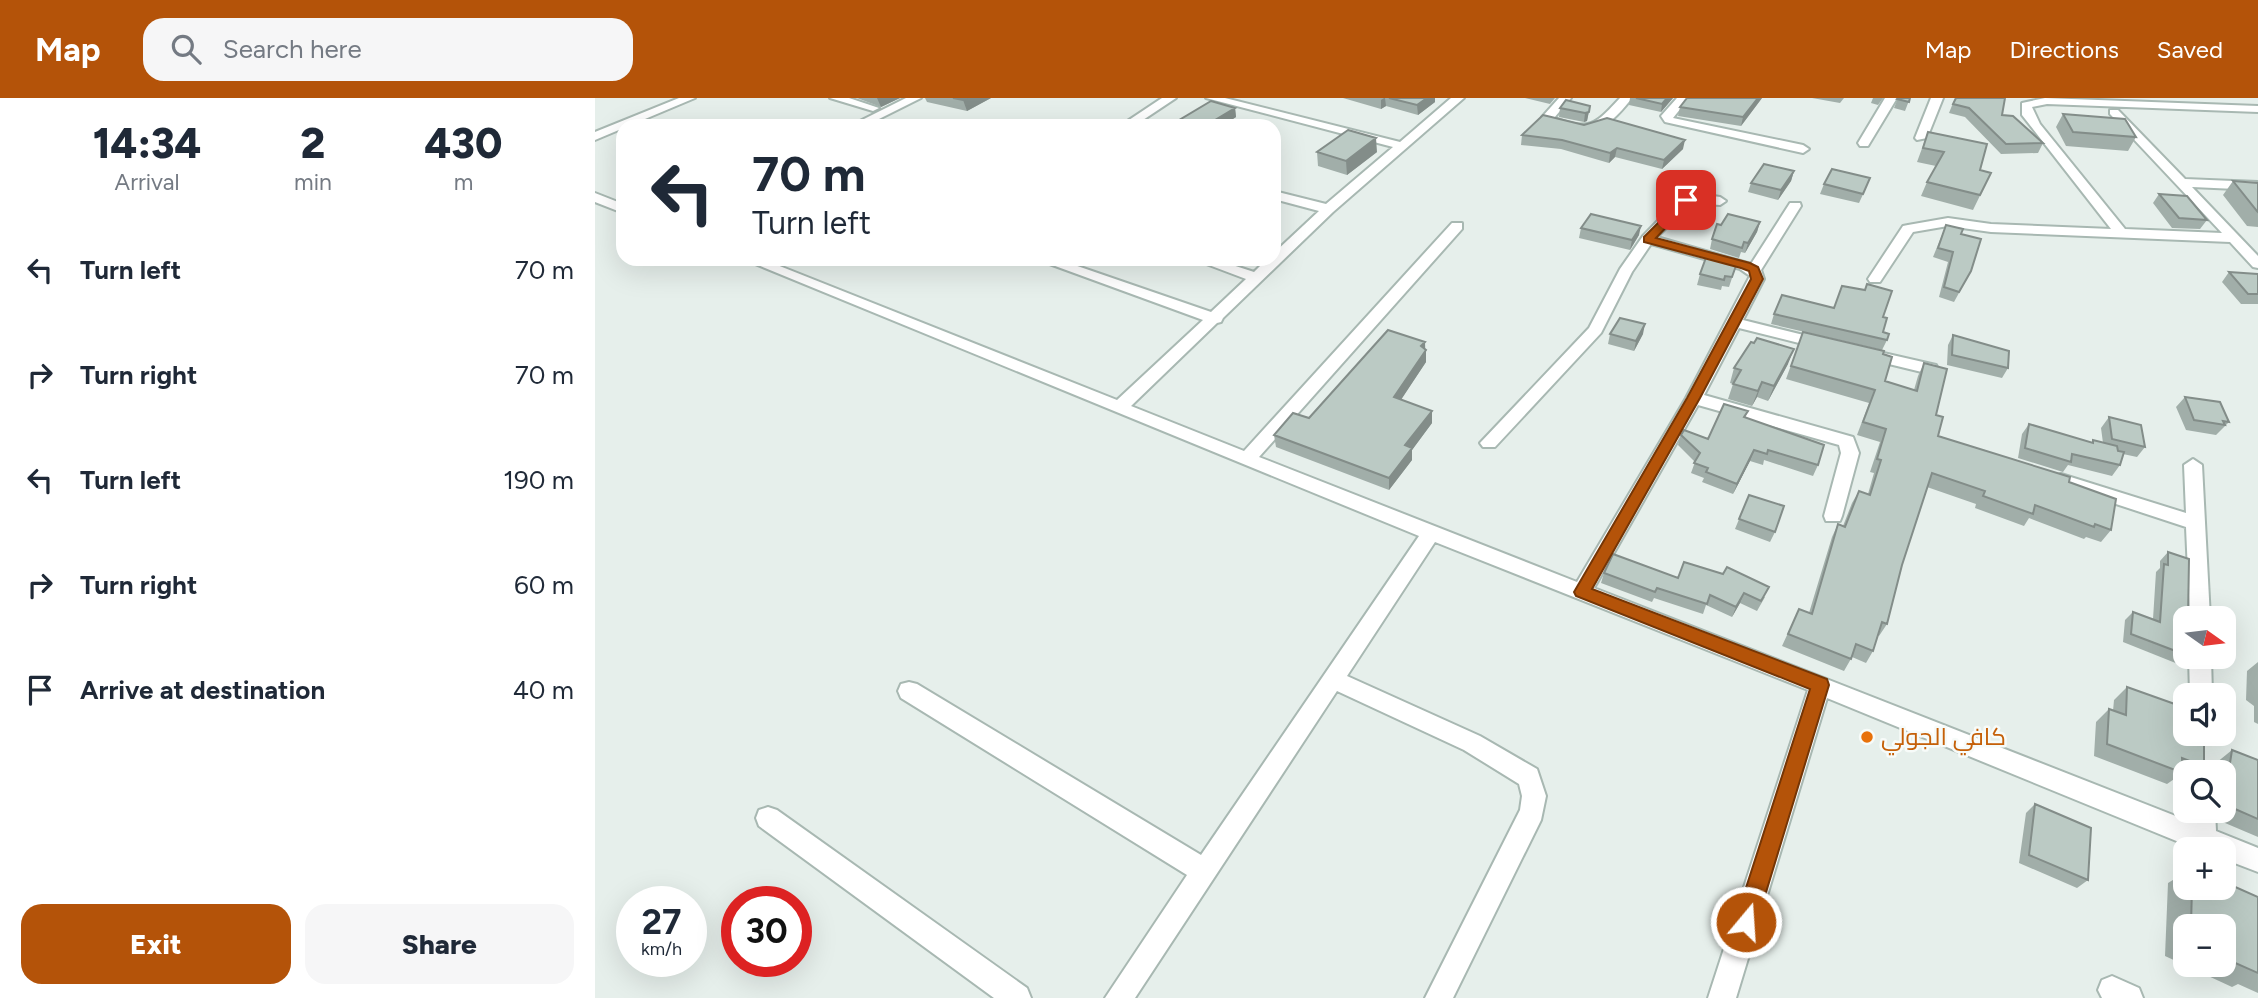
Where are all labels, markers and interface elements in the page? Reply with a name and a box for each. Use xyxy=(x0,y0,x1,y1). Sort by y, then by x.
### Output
search box xyxy=(143,18,633,81)
text: Map xyxy=(35,30,101,69)
icon: search xyxy=(167,30,205,68)
text: Search here xyxy=(223,33,362,65)
text: Map xyxy=(1925,35,1971,64)
text: Directions xyxy=(2009,35,2119,64)
text: Saved xyxy=(2157,35,2223,64)
text: 14:34 xyxy=(93,118,201,169)
text: 2 xyxy=(301,118,325,169)
text: 430 xyxy=(425,118,502,169)
text: 70 m xyxy=(752,144,865,203)
icon: left xyxy=(637,147,728,238)
text: Arrival xyxy=(115,168,180,196)
text: min xyxy=(294,168,332,196)
text: m xyxy=(454,168,473,196)
pin xyxy=(1656,170,1716,230)
icon: arrive xyxy=(1667,181,1705,219)
text: Turn left xyxy=(752,204,871,242)
icon: left xyxy=(21,251,59,289)
text: Turn left xyxy=(80,254,181,286)
text: 70 m xyxy=(515,254,574,286)
icon: right xyxy=(21,356,59,394)
text: Turn right xyxy=(80,359,197,391)
text: 70 m xyxy=(515,359,574,391)
icon: left xyxy=(21,461,59,499)
text: Turn left xyxy=(80,464,181,496)
text: 190 m xyxy=(503,464,574,496)
icon: right xyxy=(21,566,59,604)
text: Turn right xyxy=(80,569,197,601)
text: 60 m xyxy=(514,569,574,601)
north arrow xyxy=(2173,606,2237,668)
map controls xyxy=(2173,606,2236,977)
icon: arrive xyxy=(21,671,59,709)
text: Arrive at destination xyxy=(80,674,325,706)
text: 40 m xyxy=(513,674,574,706)
button: sound xyxy=(2173,683,2236,746)
place label: كافي الجولي xyxy=(1881,722,2006,756)
marker: كافي الجولي xyxy=(1859,729,1875,745)
button: search xyxy=(2173,760,2236,823)
button: + xyxy=(2173,837,2236,900)
position arrow xyxy=(1709,885,1783,959)
speed limit sign: 30 xyxy=(721,886,812,977)
text: 27 xyxy=(642,901,681,943)
button: Exit xyxy=(21,904,291,984)
button: Share xyxy=(305,904,574,984)
button: − xyxy=(2173,914,2236,977)
text: km/h xyxy=(641,938,682,960)

